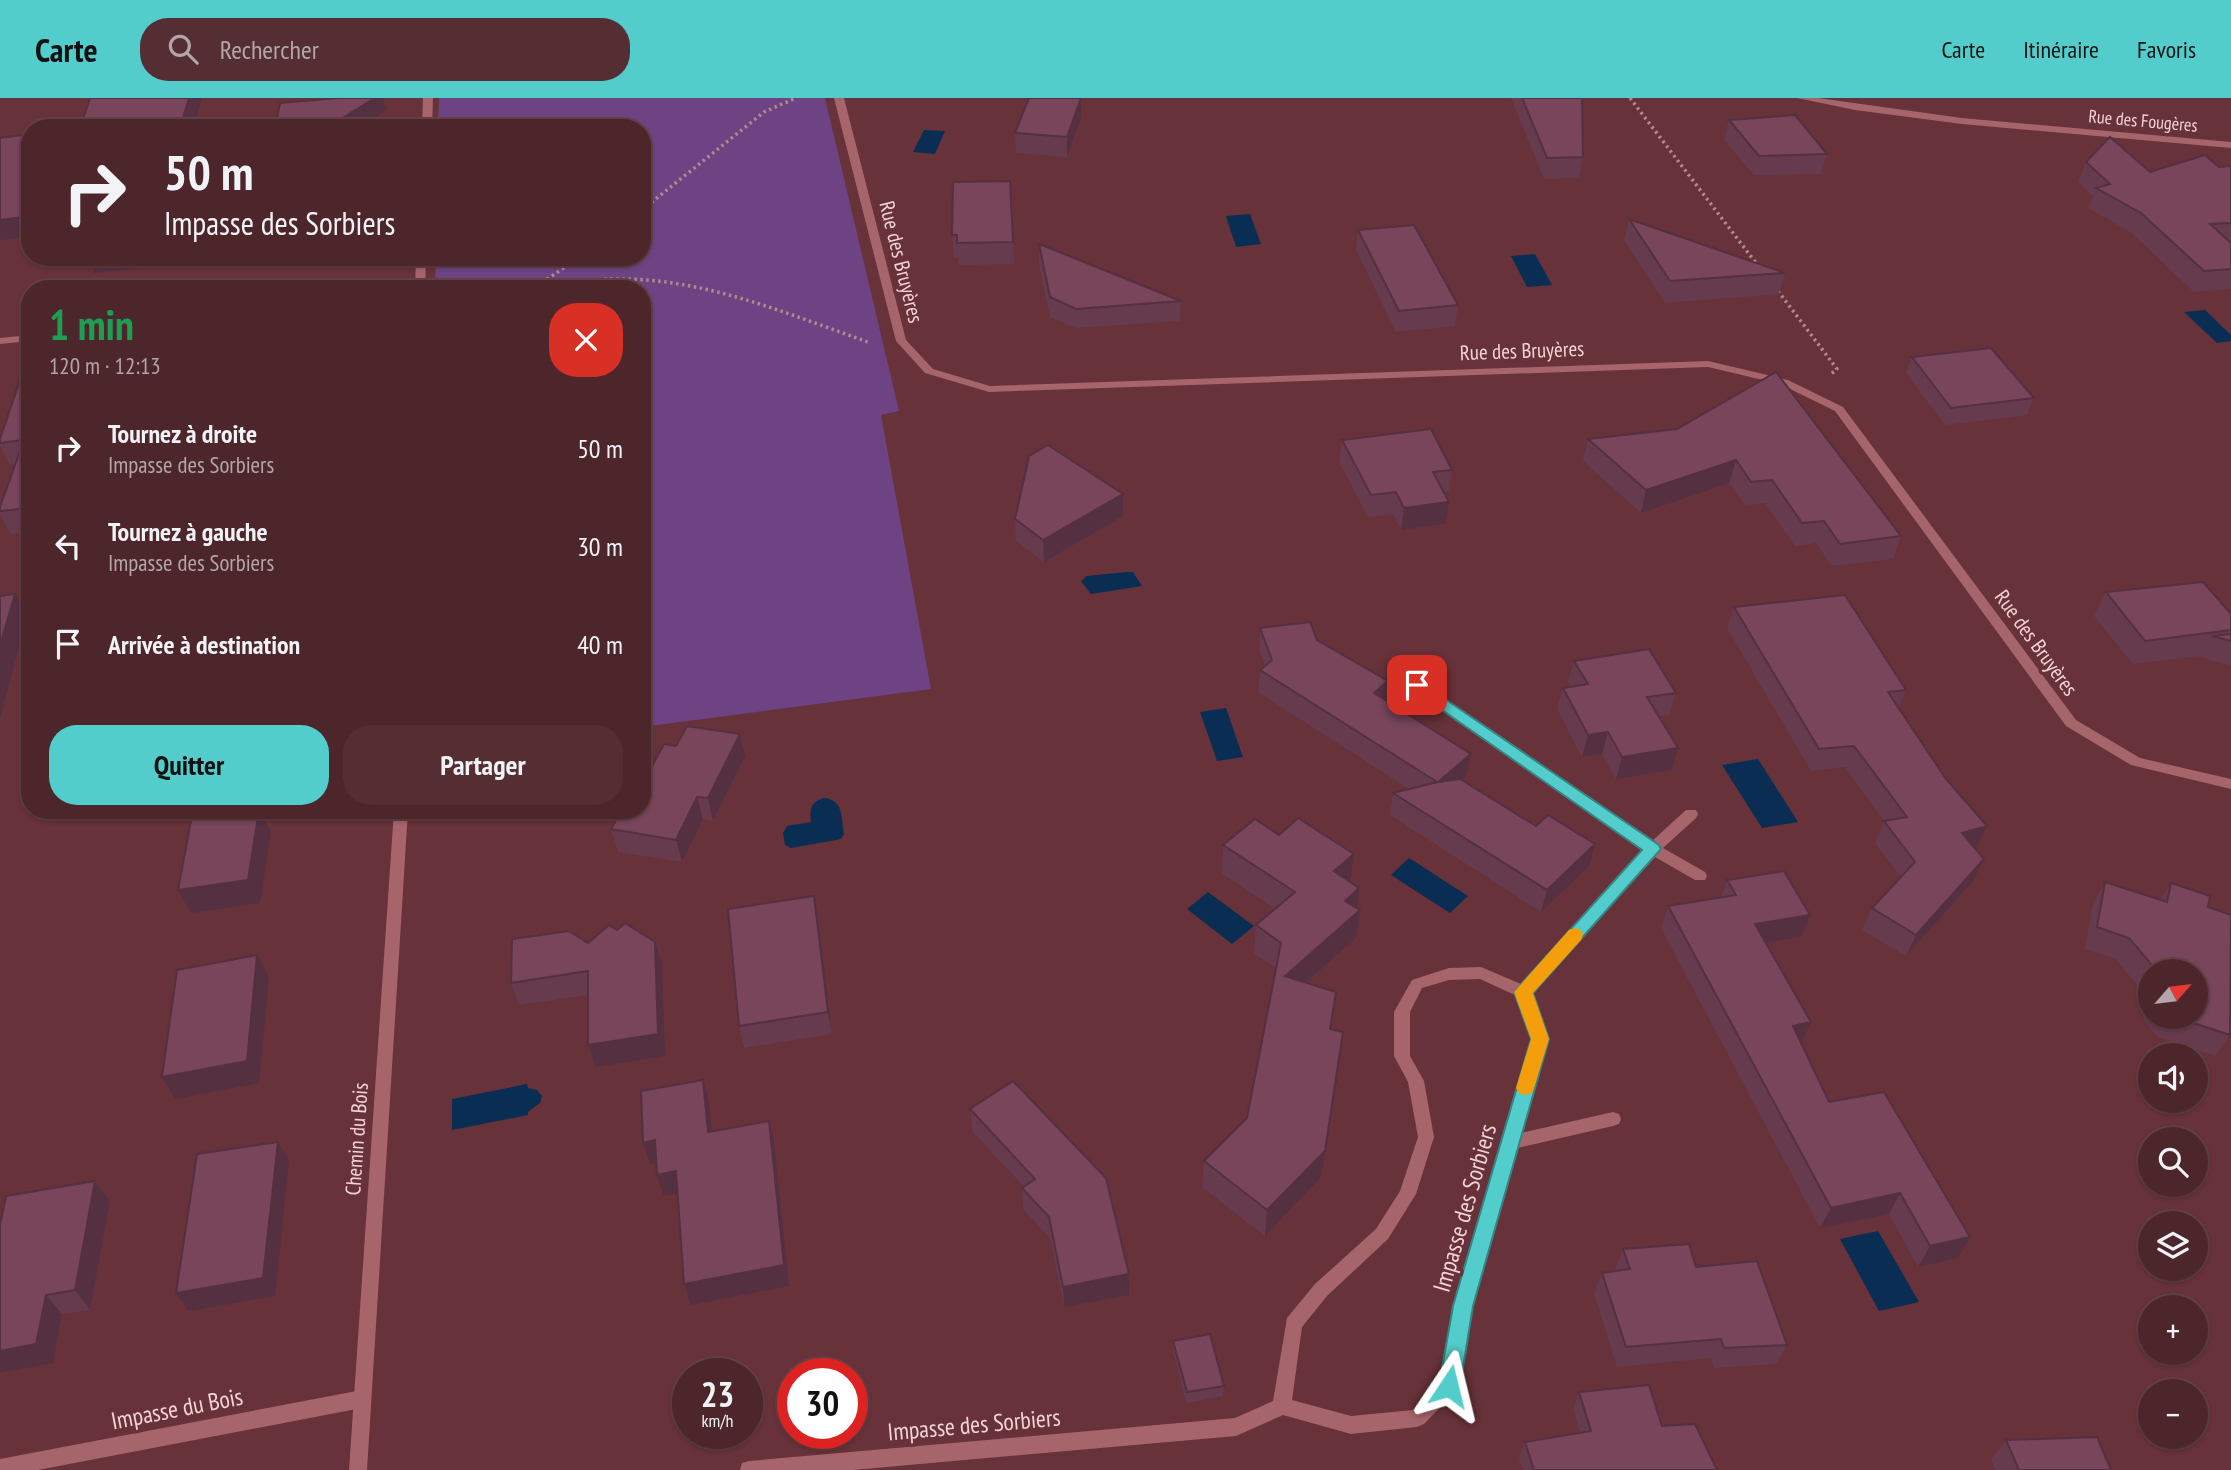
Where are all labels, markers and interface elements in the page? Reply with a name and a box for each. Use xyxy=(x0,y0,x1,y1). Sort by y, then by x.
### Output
search box xyxy=(140,18,630,81)
text: Carte xyxy=(35,28,98,71)
icon: search xyxy=(164,30,202,68)
text: Rechercher xyxy=(220,33,319,66)
text: Carte xyxy=(1941,34,1985,65)
text: Itinéraire xyxy=(2023,34,2099,65)
text: Favoris xyxy=(2137,34,2196,65)
street label: Rue des Fougères xyxy=(2087,104,2199,137)
text: 50 m xyxy=(164,140,253,204)
icon: right xyxy=(49,147,140,238)
street label: Rue des Bruyères xyxy=(873,198,930,326)
text: Impasse des Sorbiers xyxy=(164,202,395,244)
text: 1 min xyxy=(49,297,134,352)
button: close xyxy=(549,303,623,377)
street label: Rue des Bruyères xyxy=(1459,335,1585,366)
text: 120 m · 12:13 xyxy=(49,351,161,380)
text: Tournez à droite xyxy=(108,417,257,450)
icon: right xyxy=(49,429,87,467)
text: 50 m xyxy=(577,432,623,465)
text: Impasse des Sorbiers xyxy=(108,450,274,479)
text: Tournez à gauche xyxy=(108,515,268,548)
icon: left xyxy=(49,527,87,565)
text: 30 m xyxy=(577,530,623,563)
text: Impasse des Sorbiers xyxy=(108,548,274,577)
street label: Rue des Bruyères xyxy=(1989,584,2084,701)
icon: arrive xyxy=(49,625,87,663)
text: Arrivée à destination xyxy=(108,628,300,661)
text: 40 m xyxy=(577,628,623,661)
pin xyxy=(1387,655,1447,715)
icon: arrive xyxy=(1398,666,1436,704)
button: Quitter xyxy=(49,725,329,805)
button: Partager xyxy=(343,725,623,805)
north arrow xyxy=(2138,959,2208,1029)
map controls xyxy=(2138,959,2208,1449)
button: sound xyxy=(2138,1043,2208,1113)
street label: Chemin du Bois xyxy=(339,1082,374,1196)
street label: Impasse des Sorbiers xyxy=(1426,1120,1503,1295)
button: search xyxy=(2138,1127,2208,1197)
button: layers xyxy=(2138,1211,2208,1281)
button: + xyxy=(2138,1295,2208,1365)
position arrow xyxy=(1412,1349,1486,1423)
speed limit sign: 30 xyxy=(777,1358,868,1449)
text: 23 xyxy=(701,1371,734,1417)
button: − xyxy=(2138,1379,2208,1449)
street label: Impasse du Bois xyxy=(108,1381,245,1436)
street label: Impasse des Sorbiers xyxy=(886,1402,1062,1448)
text: km/h xyxy=(702,1409,733,1432)

